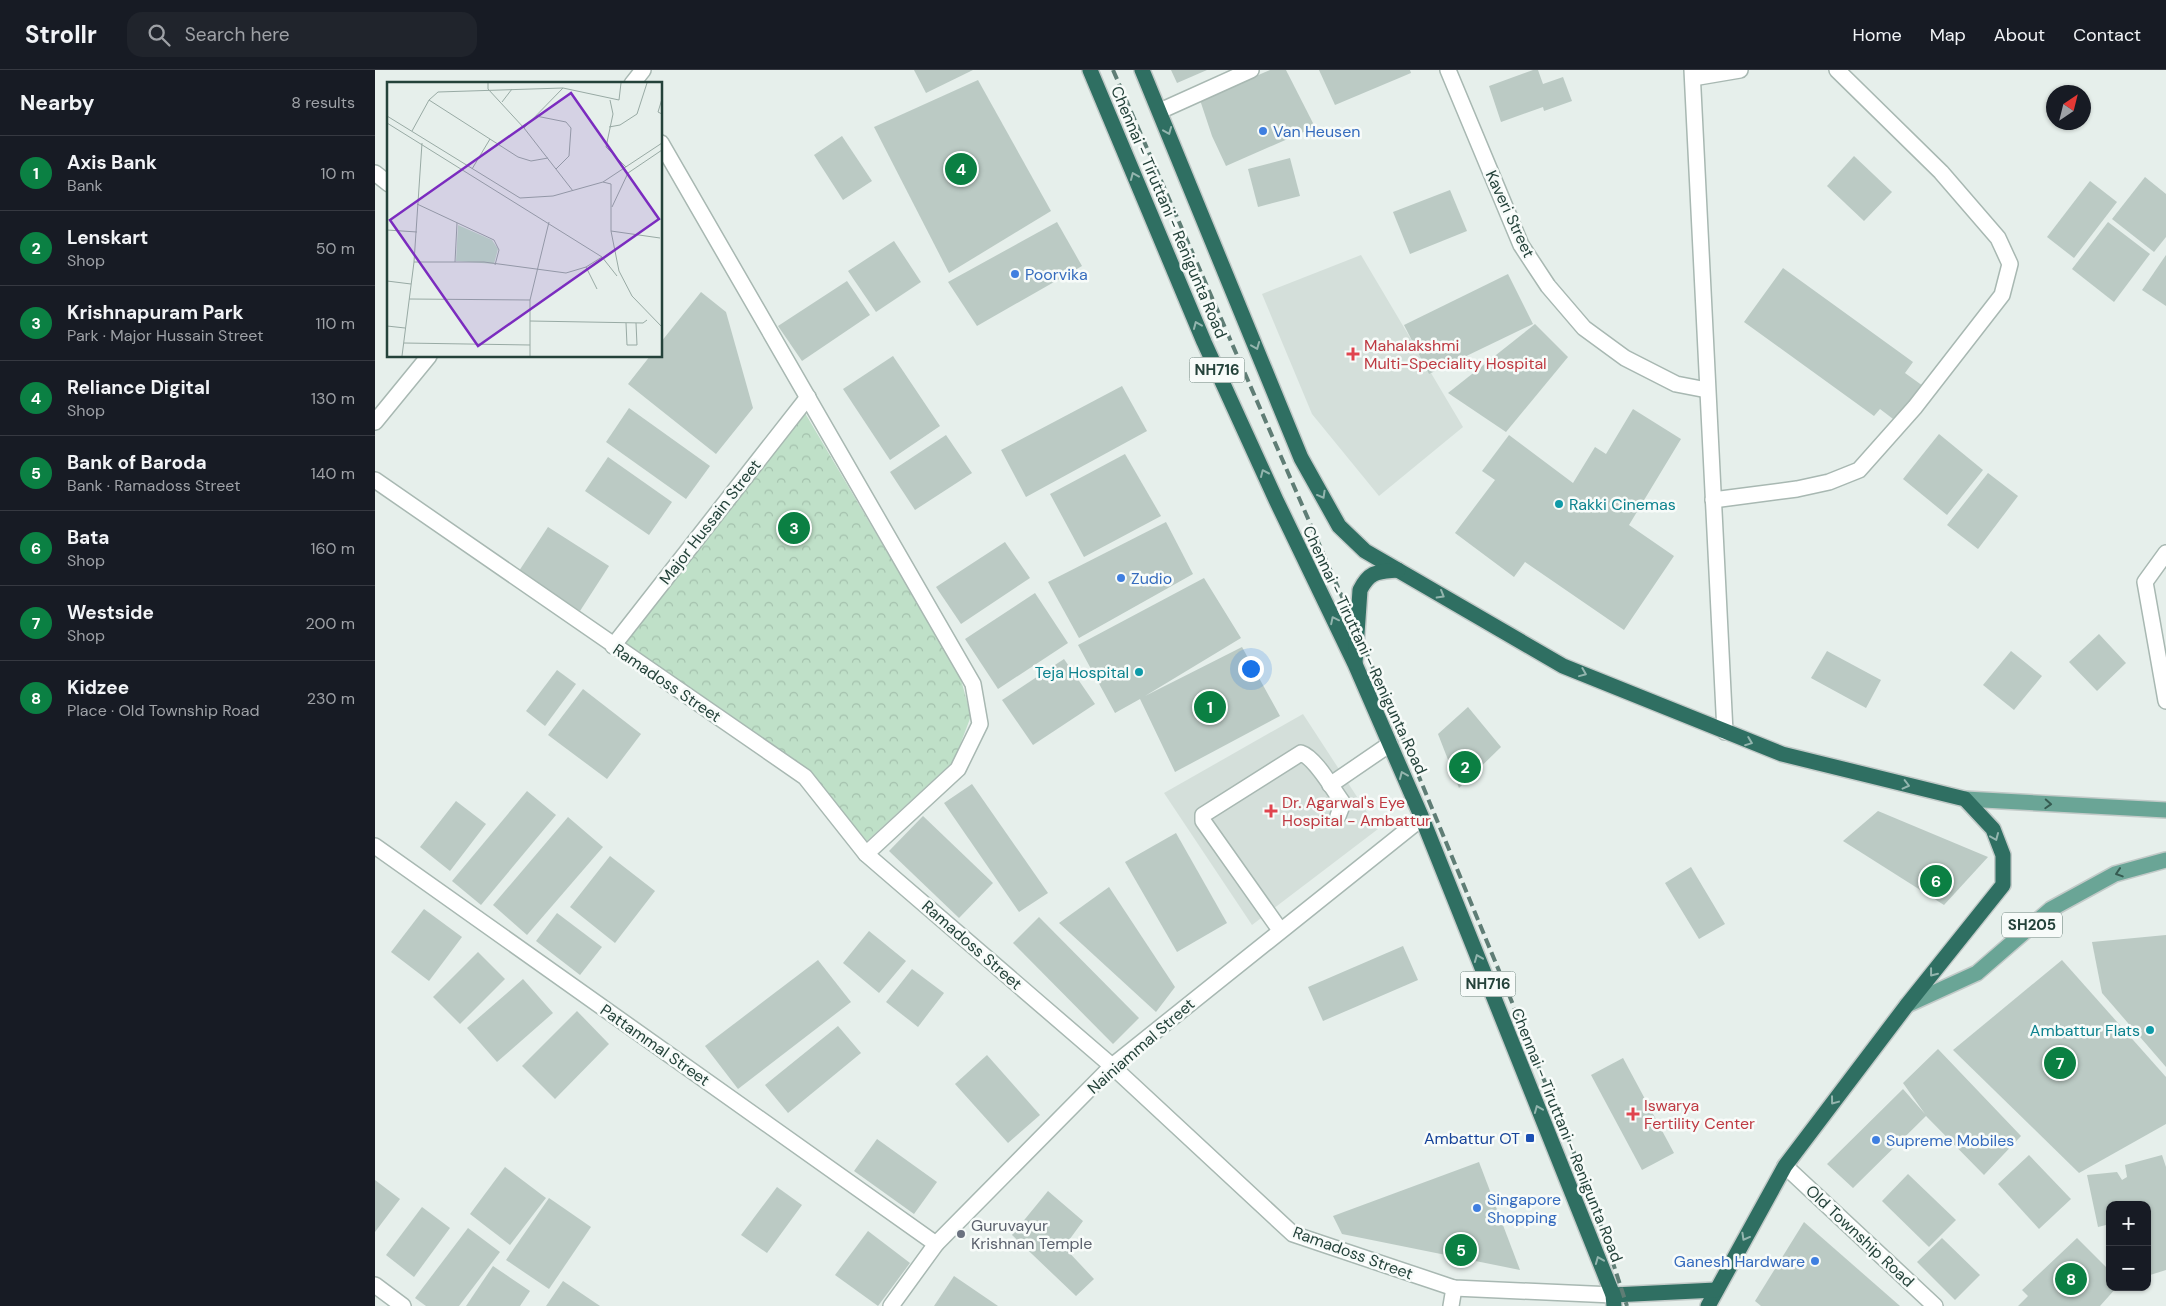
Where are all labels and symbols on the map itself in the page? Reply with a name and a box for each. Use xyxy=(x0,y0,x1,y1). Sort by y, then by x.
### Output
inset map xyxy=(387,82,663,358)
street label: Chennai - Tiruttani - Renigunta Road xyxy=(1106,83,1232,341)
north arrow xyxy=(2046,85,2091,130)
place label: Van Heusen xyxy=(1273,121,1360,142)
marker: Van Heusen xyxy=(1257,125,1269,137)
one-way arrow xyxy=(1162,126,1172,135)
pin: 4 xyxy=(945,150,977,188)
street label: Kaveri Street xyxy=(1481,167,1539,261)
one-way arrow xyxy=(1130,172,1140,181)
place label: Poorvika xyxy=(1025,264,1088,285)
marker: Poorvika xyxy=(1009,268,1021,280)
one-way arrow xyxy=(1193,321,1204,330)
place label: Mahalakshmi Multi-Speciality Hospital xyxy=(1364,335,1547,374)
one-way arrow xyxy=(1249,341,1260,350)
marker: Mahalakshmi Multi-Speciality Hospital xyxy=(1346,347,1360,361)
road number: NH716 xyxy=(1189,358,1245,382)
street label: Major Hussain Street xyxy=(655,455,765,589)
one-way arrow xyxy=(1261,470,1271,479)
one-way arrow xyxy=(1315,489,1325,498)
place label: Rakki Cinemas xyxy=(1569,494,1676,515)
marker: Rakki Cinemas xyxy=(1553,498,1565,510)
pin: 3 xyxy=(778,509,810,547)
street label: Chennai - Tiruttani - Renigunta Road xyxy=(1298,522,1432,778)
place label: Zudio xyxy=(1131,568,1172,589)
marker: Zudio xyxy=(1115,572,1127,584)
one-way arrow xyxy=(1435,588,1444,598)
one-way arrow xyxy=(1330,616,1340,625)
street label: Ramadoss Street xyxy=(609,639,725,727)
your location xyxy=(1238,656,1264,682)
place label: Teja Hospital xyxy=(1035,662,1129,683)
marker: Teja Hospital xyxy=(1133,666,1145,678)
one-way arrow xyxy=(1578,667,1587,678)
pin: 1 xyxy=(1194,688,1226,726)
one-way arrow xyxy=(1744,735,1753,746)
pin: 2 xyxy=(1449,748,1481,786)
one-way arrow xyxy=(1399,771,1410,780)
one-way arrow xyxy=(1901,779,1910,790)
place label: Dr. Agarwal's Eye Hospital - Ambattur xyxy=(1282,792,1431,831)
one-way arrow xyxy=(2045,798,2053,809)
marker: Dr. Agarwal's Eye Hospital - Ambattur xyxy=(1264,804,1278,818)
one-way arrow xyxy=(1989,832,2000,841)
pin: 6 xyxy=(1920,862,1952,900)
one-way arrow xyxy=(2115,868,2124,878)
street label: Ramadoss Street xyxy=(918,896,1026,994)
road number: SH205 xyxy=(2002,912,2062,938)
one-way arrow xyxy=(1474,954,1484,963)
one-way arrow xyxy=(1929,967,1938,976)
road number: NH716 xyxy=(1461,972,1515,996)
street label: Nainiammal Street xyxy=(1083,994,1199,1098)
street label: Pattammal Street xyxy=(596,999,714,1091)
street label: Chennai - Tiruttani - Renigunta Road xyxy=(1506,1005,1628,1265)
place label: Ambattur Flats xyxy=(2030,1020,2140,1041)
marker: Ambattur Flats xyxy=(2144,1024,2156,1036)
pin: 7 xyxy=(2044,1044,2076,1082)
place label: Iswarya Fertility Center xyxy=(1644,1095,1755,1134)
one-way arrow xyxy=(1831,1095,1839,1104)
one-way arrow xyxy=(1534,1105,1545,1114)
marker: Iswarya Fertility Center xyxy=(1626,1107,1640,1121)
place label: Ambattur OT xyxy=(1424,1128,1520,1149)
place label: Supreme Mobiles xyxy=(1886,1130,2014,1151)
marker: Ambattur OT xyxy=(1524,1132,1536,1144)
marker: Supreme Mobiles xyxy=(1870,1134,1882,1146)
street label: Old Township Road xyxy=(1801,1180,1919,1292)
place label: Singapore Shopping xyxy=(1487,1189,1561,1228)
marker: Singapore Shopping xyxy=(1471,1202,1483,1214)
place label: Guruvayur Krishnan Temple xyxy=(971,1215,1092,1254)
street label: Ramadoss Street xyxy=(1290,1222,1416,1284)
marker: Guruvayur Krishnan Temple xyxy=(955,1228,967,1240)
pin: 5 xyxy=(1445,1231,1477,1269)
one-way arrow xyxy=(1741,1232,1751,1241)
place label: Ganesh Hardware xyxy=(1674,1251,1805,1272)
marker: Ganesh Hardware xyxy=(1809,1255,1821,1267)
one-way arrow xyxy=(1594,1256,1605,1265)
pin: 8 xyxy=(2055,1260,2087,1298)

